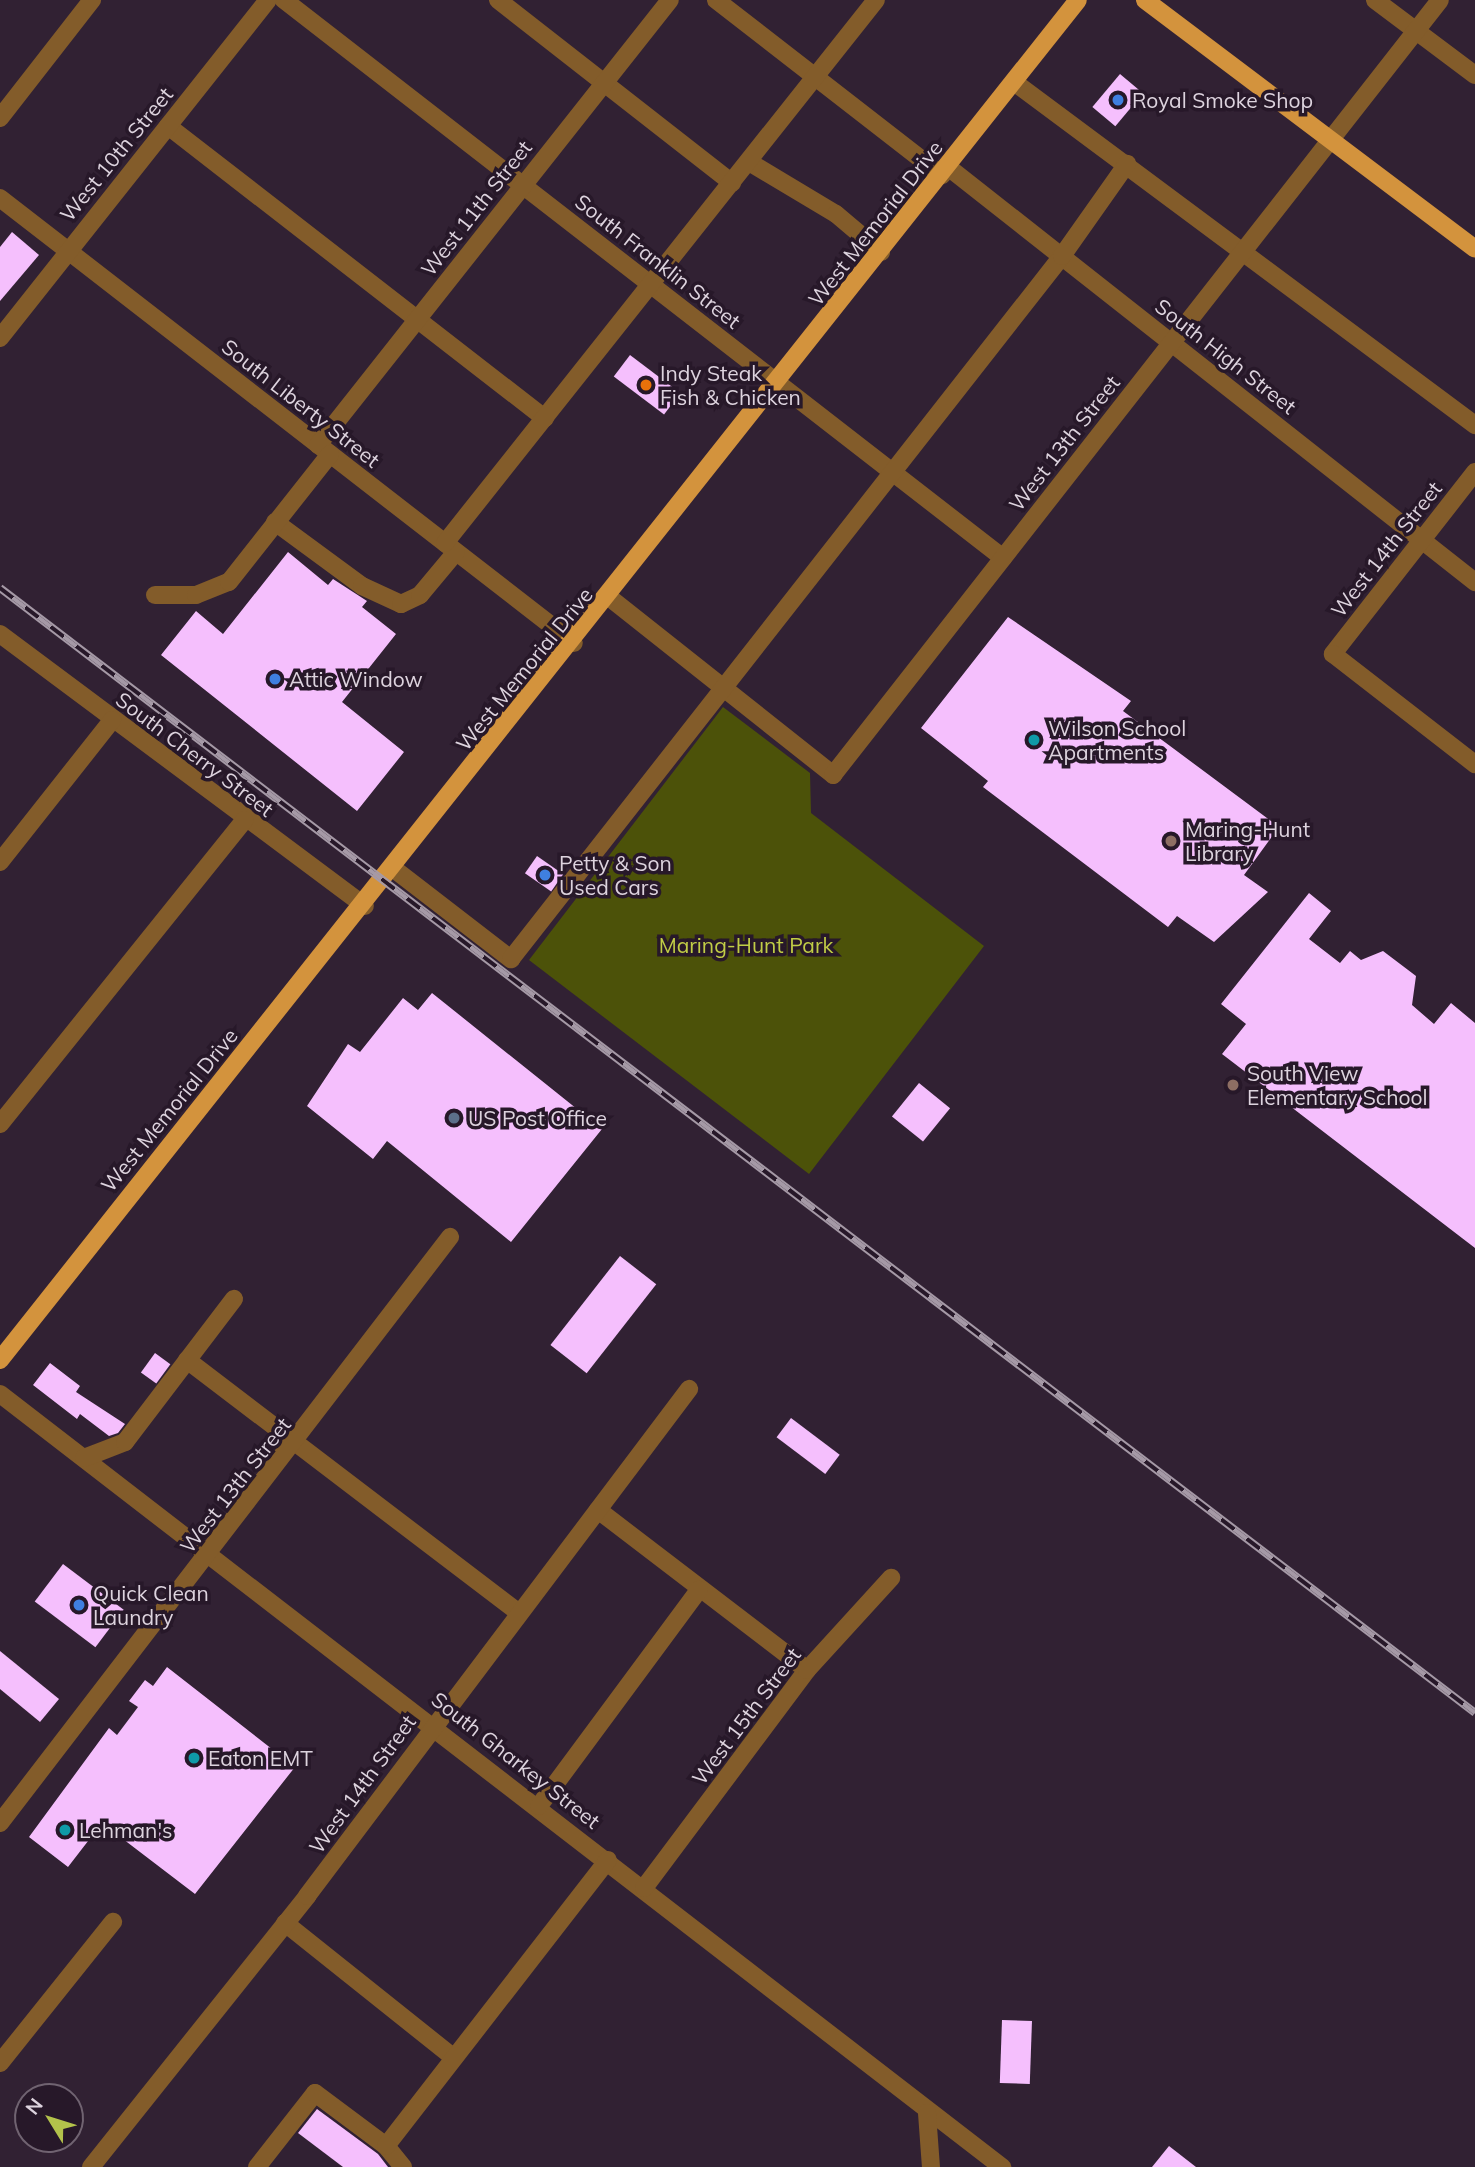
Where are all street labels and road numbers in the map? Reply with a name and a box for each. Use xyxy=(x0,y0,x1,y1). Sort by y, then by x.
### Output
street label: West 10th Street xyxy=(54,82,178,226)
street label: West 11th Street xyxy=(415,135,537,281)
street label: West Memorial Drive xyxy=(803,135,947,311)
street label: South Franklin Street xyxy=(570,189,746,333)
street label: South High Street xyxy=(1150,293,1302,419)
street label: South Liberty Street xyxy=(217,334,385,472)
street label: West 13th Street xyxy=(1003,370,1125,516)
street label: West 14th Street xyxy=(1325,476,1447,622)
street label: West Memorial Drive xyxy=(450,582,598,756)
street label: South Cherry Street xyxy=(111,686,279,822)
street label: West Memorial Drive xyxy=(95,1023,243,1197)
street label: West 13th Street xyxy=(174,1412,296,1558)
street label: West 15th Street xyxy=(686,1642,806,1790)
street label: South Gharkey Street xyxy=(427,1686,605,1834)
street label: West 14th Street xyxy=(303,1710,421,1858)

